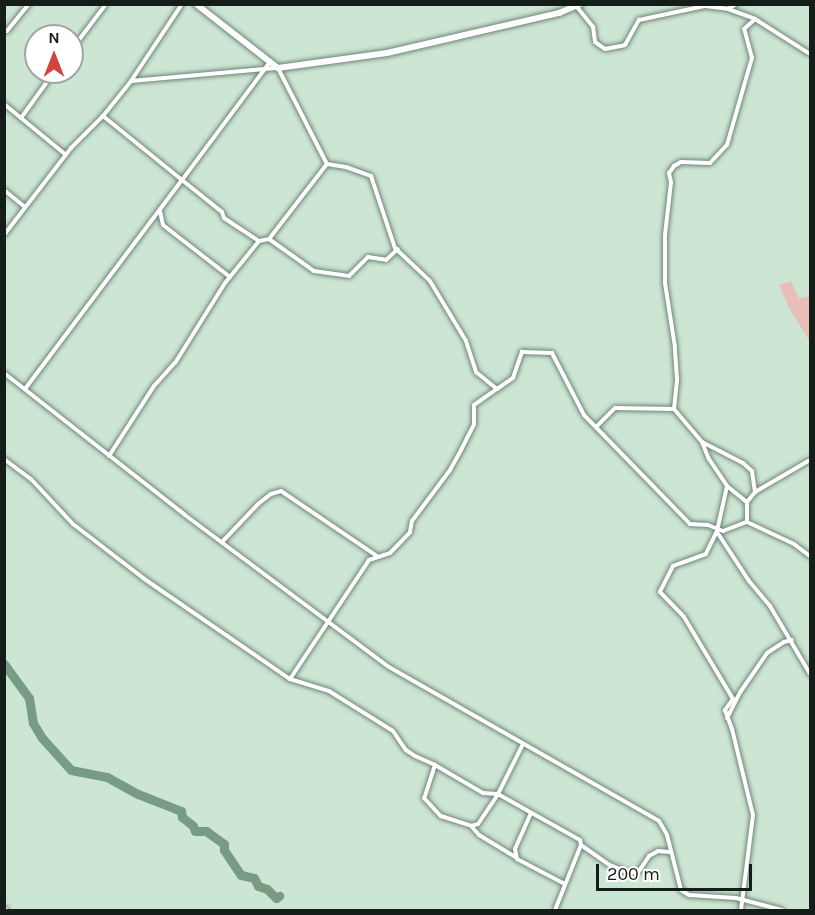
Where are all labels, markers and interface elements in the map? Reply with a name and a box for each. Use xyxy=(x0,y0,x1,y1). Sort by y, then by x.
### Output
north arrow xyxy=(24,24,84,84)
text: N xyxy=(48,28,60,47)
scale bar xyxy=(599,852,755,890)
text: 200 m xyxy=(607,863,660,885)

